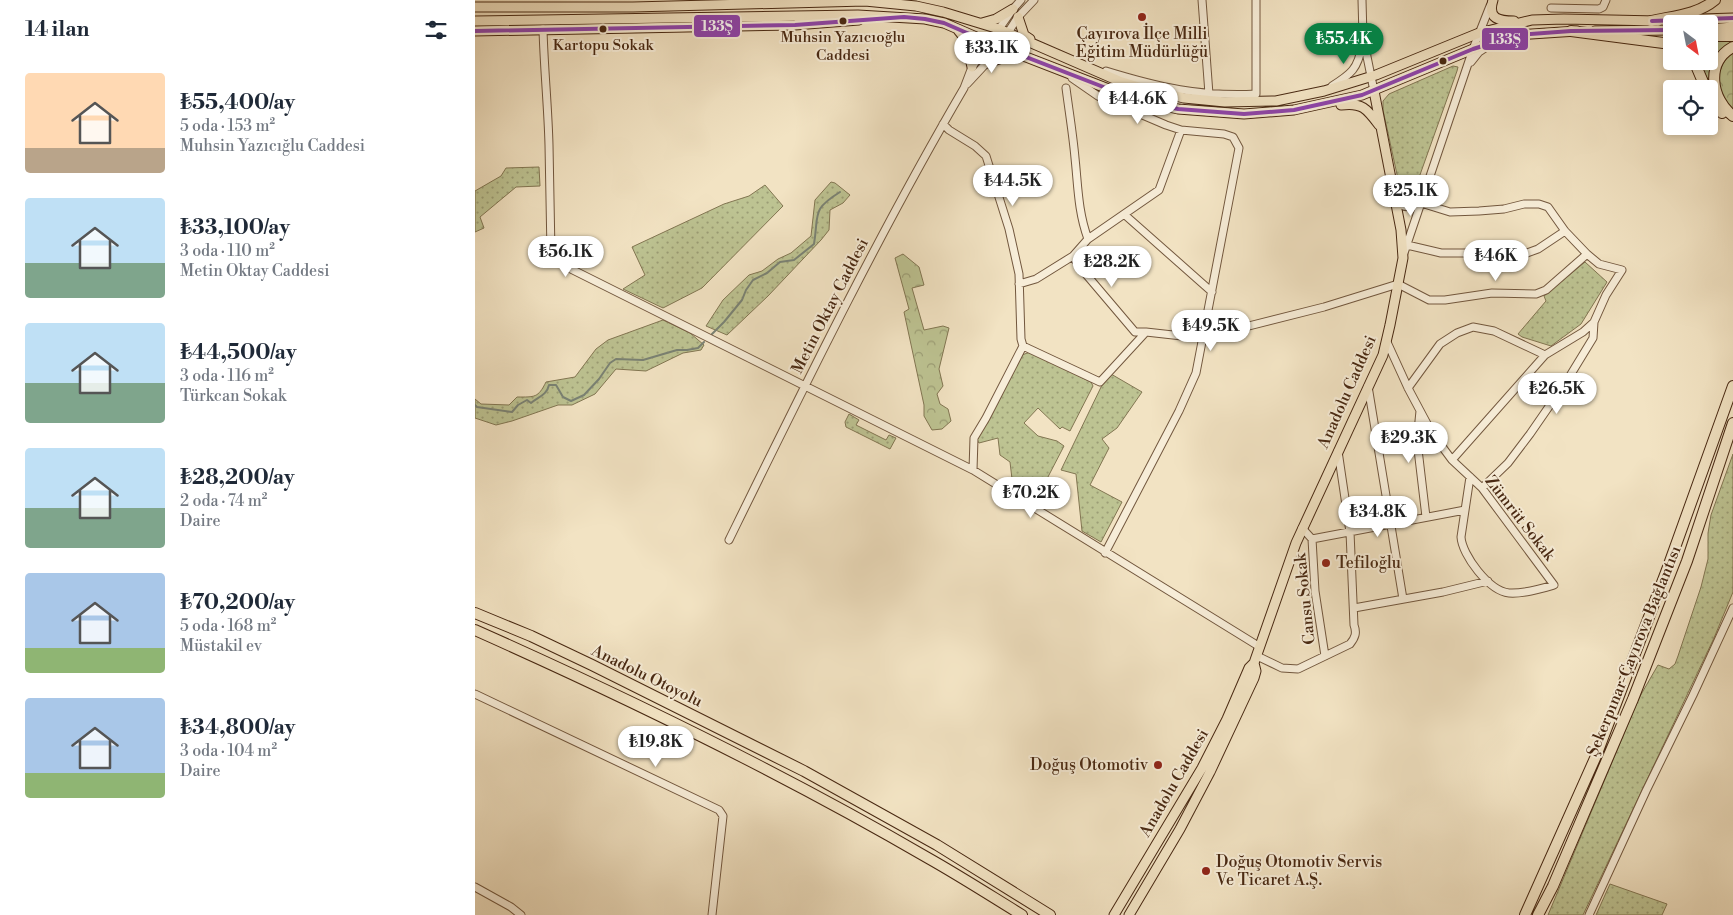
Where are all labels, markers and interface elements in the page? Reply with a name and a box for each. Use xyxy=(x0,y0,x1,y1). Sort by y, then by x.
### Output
marker: Çayırova İlçe Milli Eğitim Müdürlüğü xyxy=(1136,11,1148,23)
line badge: 133Ş xyxy=(693,14,741,38)
north arrow xyxy=(1663,15,1717,70)
map controls xyxy=(1663,15,1718,135)
icon: filters xyxy=(422,16,450,44)
marker: Muhsin Yazıcıoğlu Caddesi xyxy=(838,16,848,26)
text: 14 ilan xyxy=(25,17,89,43)
text: 133Ş xyxy=(701,18,733,36)
place label: Çayırova İlçe Milli Eğitim Müdürlüğü xyxy=(1076,22,1208,62)
pin: ₺55.4K xyxy=(1303,22,1385,65)
marker: Kartopu Sokak xyxy=(598,24,608,34)
line badge: 133Ş xyxy=(1481,27,1529,51)
place label: Muhsin Yazıcıoğlu Caddesi xyxy=(781,28,906,65)
text: ₺55.4K xyxy=(1315,29,1373,49)
text: 133Ş xyxy=(1489,31,1521,49)
pin: ₺33.1K xyxy=(951,32,1033,74)
place label: Kartopu Sokak xyxy=(553,36,654,55)
text: ₺33.1K xyxy=(965,38,1019,58)
unlabelled marker xyxy=(1438,56,1448,66)
button: locate xyxy=(1663,80,1718,135)
pin: ₺44.6K xyxy=(1097,82,1179,125)
text: ₺44.6K xyxy=(1109,89,1167,109)
text: ₺55,400/ay xyxy=(180,90,295,116)
icon: home xyxy=(65,93,125,153)
text: 5 oda · 153 m² xyxy=(180,116,275,136)
text: Muhsin Yazıcığlu Caddesi xyxy=(180,136,365,156)
pin: ₺44.5K xyxy=(972,164,1054,207)
text: ₺44.5K xyxy=(984,171,1042,191)
pin: ₺25.1K xyxy=(1370,174,1452,217)
text: ₺25.1K xyxy=(1384,181,1438,201)
text: ₺33,100/ay xyxy=(180,215,290,241)
icon: home xyxy=(65,218,125,278)
street label: Metin Oktay Caddesi xyxy=(787,235,873,377)
pin: ₺56.1K xyxy=(525,236,607,278)
pin: ₺46K xyxy=(1466,240,1526,282)
text: 3 oda · 110 m² xyxy=(180,241,275,261)
text: ₺56.1K xyxy=(539,242,593,262)
pin: ₺28.2K xyxy=(1071,246,1153,288)
text: ₺46K xyxy=(1475,246,1518,266)
text: ₺28.2K xyxy=(1084,252,1140,272)
text: Metin Oktay Caddesi xyxy=(180,261,329,281)
pin: ₺49.5K xyxy=(1170,310,1252,352)
text: ₺49.5K xyxy=(1182,316,1240,336)
street label: Anadolu Caddesi xyxy=(1313,332,1381,452)
text: ₺44,500/ay xyxy=(180,340,296,366)
icon: home xyxy=(65,343,125,403)
text: 3 oda · 116 m² xyxy=(180,366,274,386)
pin: ₺26.5K xyxy=(1516,372,1598,415)
text: ₺26.5K xyxy=(1529,379,1585,399)
text: Türkcan Sokak xyxy=(180,386,286,406)
pin: ₺29.3K xyxy=(1368,422,1450,464)
text: ₺29.3K xyxy=(1381,428,1437,448)
text: ₺28,200/ay xyxy=(180,465,295,491)
icon: home xyxy=(65,468,125,528)
street label: Zümrüt Sokak xyxy=(1481,471,1560,566)
pin: ₺70.2K xyxy=(990,476,1072,519)
text: ₺70.2K xyxy=(1002,483,1060,503)
text: 2 oda · 74 m² xyxy=(180,491,267,511)
pin: ₺34.8K xyxy=(1337,496,1419,538)
text: ₺34.8K xyxy=(1349,502,1407,522)
text: Daire xyxy=(180,511,221,531)
street label: Şekerpınar-Çayırova Bağlantısı xyxy=(1582,543,1686,759)
street label: Cansu Sokak xyxy=(1290,551,1320,646)
place label: Tefiloğlu xyxy=(1336,553,1401,573)
marker: Tefiloğlu xyxy=(1320,557,1332,569)
text: ₺70,200/ay xyxy=(180,590,295,616)
icon: home xyxy=(65,593,125,653)
text: 5 oda · 168 m² xyxy=(180,616,276,636)
text: Müstakil ev xyxy=(180,636,262,656)
street label: Anadolu Otoyolu xyxy=(587,640,706,711)
text: ₺34,800/ay xyxy=(180,715,295,741)
icon: home xyxy=(65,718,125,778)
street label: Anadolu Caddesi xyxy=(1134,725,1213,841)
pin: ₺19.8K xyxy=(615,726,697,768)
text: ₺19.8K xyxy=(629,732,683,752)
text: 3 oda · 104 m² xyxy=(180,741,277,761)
place label: Doğuş Otomotiv xyxy=(1030,755,1149,775)
marker: Doğuş Otomotiv xyxy=(1152,759,1164,771)
text: Daire xyxy=(180,761,221,781)
place label: Doğuş Otomotiv Servis Ve Ticaret A.Ş. xyxy=(1215,852,1382,890)
marker: Doğuş Otomotiv Servis Ve Ticaret A.Ş. xyxy=(1200,865,1212,877)

